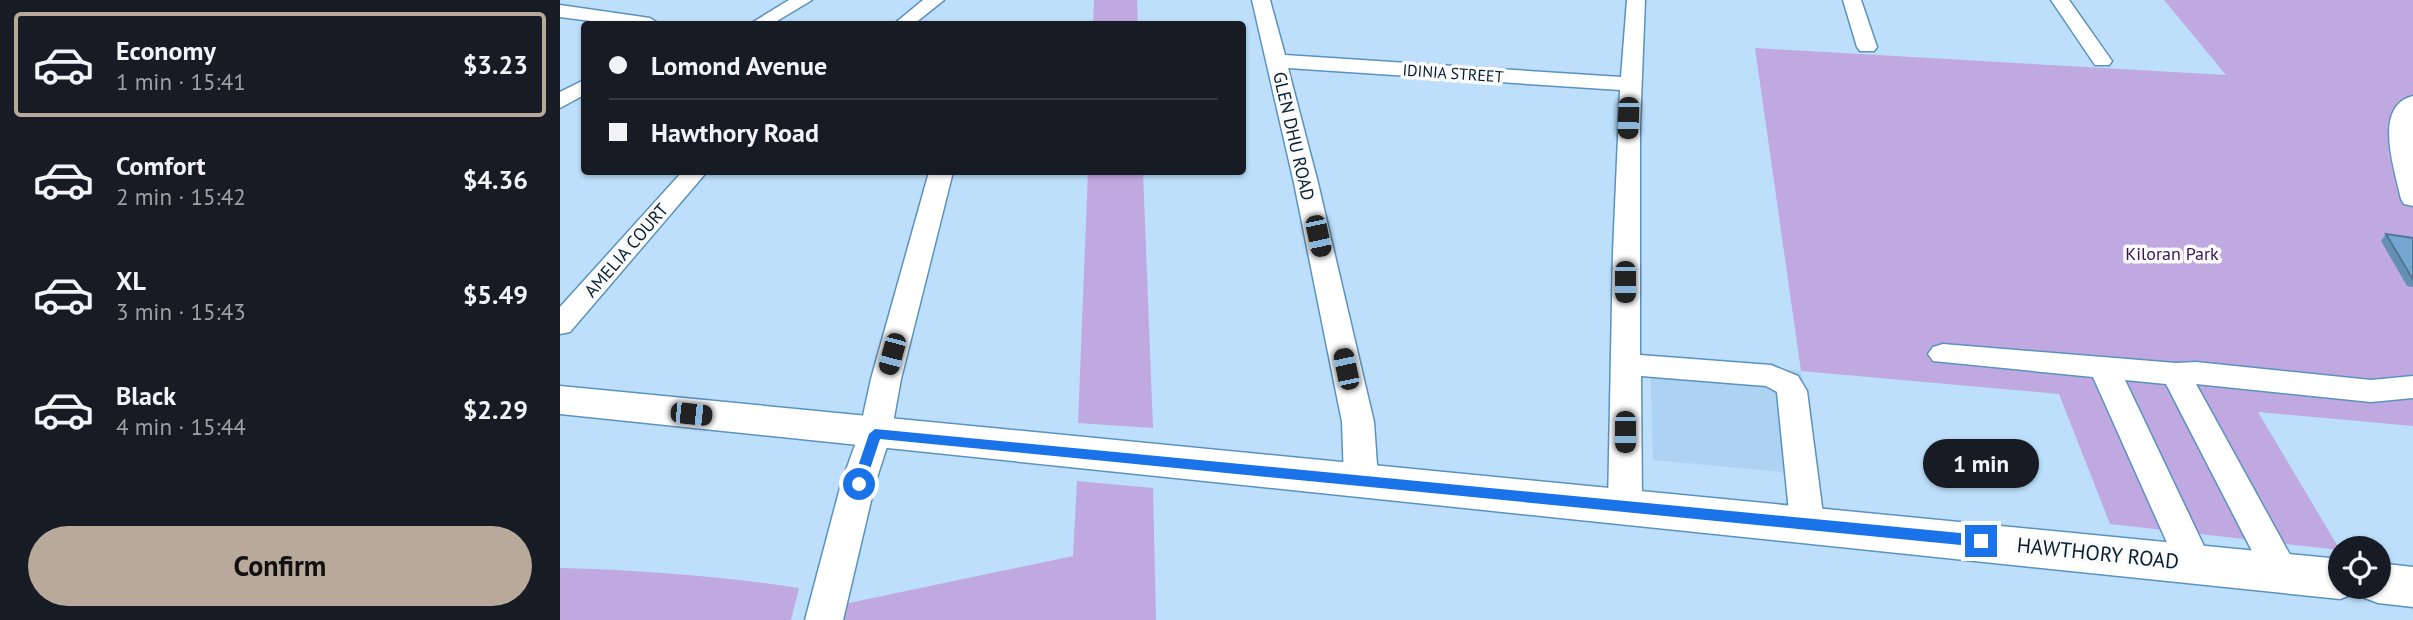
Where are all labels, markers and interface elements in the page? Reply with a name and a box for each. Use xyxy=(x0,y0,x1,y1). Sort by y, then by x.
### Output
icon: car xyxy=(32,33,95,96)
text: Economy xyxy=(116,34,216,67)
text: $3.23 xyxy=(463,48,528,81)
text: Lomond Avenue xyxy=(651,49,827,82)
street label: IDINIA STREET xyxy=(1402,59,1504,87)
text: 1 min · 15:41 xyxy=(116,67,246,96)
street label: GLEN DHU ROAD xyxy=(1268,69,1320,203)
car xyxy=(1617,97,1640,139)
text: Hawthory Road xyxy=(651,116,819,149)
icon: car xyxy=(32,148,95,211)
text: Comfort xyxy=(116,149,206,182)
text: $4.36 xyxy=(463,163,528,196)
text: 2 min · 15:42 xyxy=(116,182,246,211)
street label: AMELIA COURT xyxy=(579,198,673,302)
car xyxy=(1304,213,1333,259)
park label: Kiloran Park xyxy=(2125,242,2219,265)
car xyxy=(1615,261,1636,303)
icon: car xyxy=(32,263,95,326)
text: XL xyxy=(116,264,146,297)
text: $5.49 xyxy=(463,278,528,311)
text: 3 min · 15:43 xyxy=(116,297,246,326)
car xyxy=(877,331,908,377)
car xyxy=(1332,346,1361,392)
icon: car xyxy=(32,378,95,441)
text: Black xyxy=(116,379,176,412)
text: $2.29 xyxy=(463,393,528,426)
car xyxy=(670,401,713,427)
car xyxy=(1615,411,1636,453)
text: 4 min · 15:44 xyxy=(116,412,246,441)
callout: 1 min xyxy=(1923,440,2039,489)
text: 1 min xyxy=(1953,449,2009,478)
route start xyxy=(843,468,875,500)
route end xyxy=(1965,525,1997,557)
button: Confirm xyxy=(28,526,532,606)
street label: HAWTHORY ROAD xyxy=(2016,531,2180,575)
map controls xyxy=(2328,536,2391,599)
button: locate xyxy=(2328,536,2391,599)

